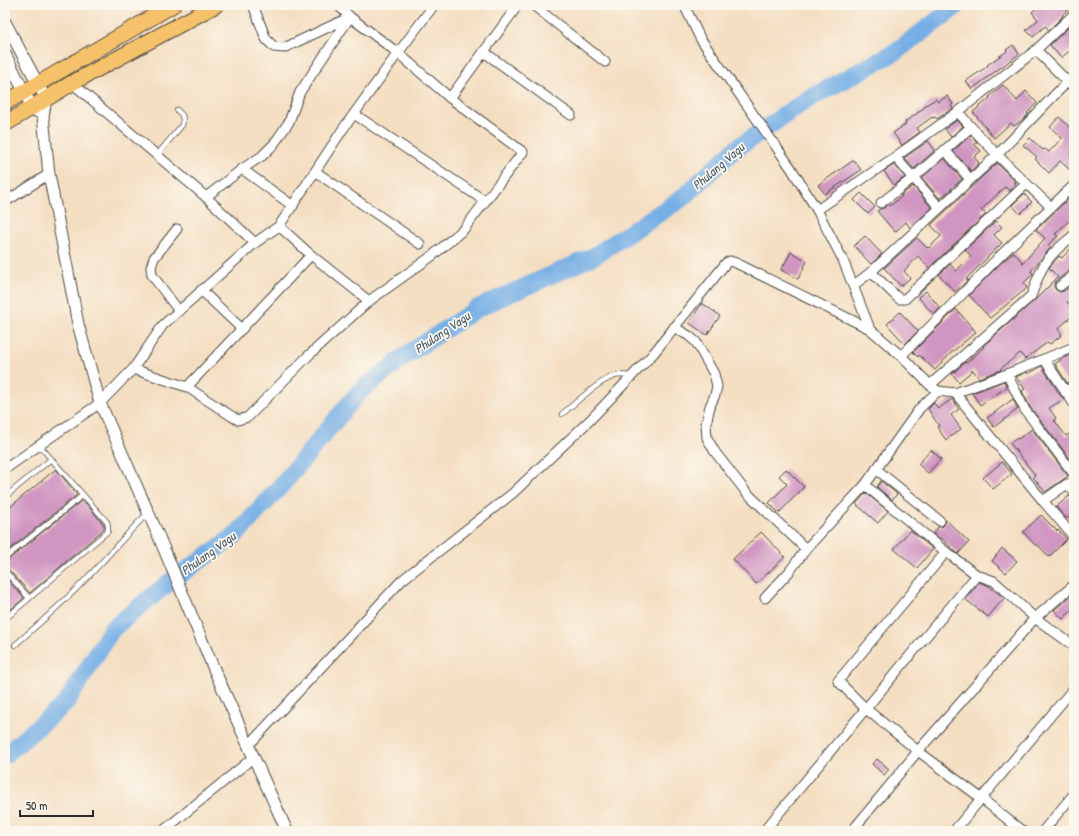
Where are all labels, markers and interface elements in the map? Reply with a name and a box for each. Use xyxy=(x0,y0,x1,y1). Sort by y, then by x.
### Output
water label: Phulang Vagu xyxy=(688,137,750,194)
water label: Phulang Vagu xyxy=(411,306,475,358)
water label: Phulang Vagu xyxy=(177,526,241,580)
scale bar xyxy=(20,792,93,818)
text: 50 m xyxy=(26,797,47,814)

